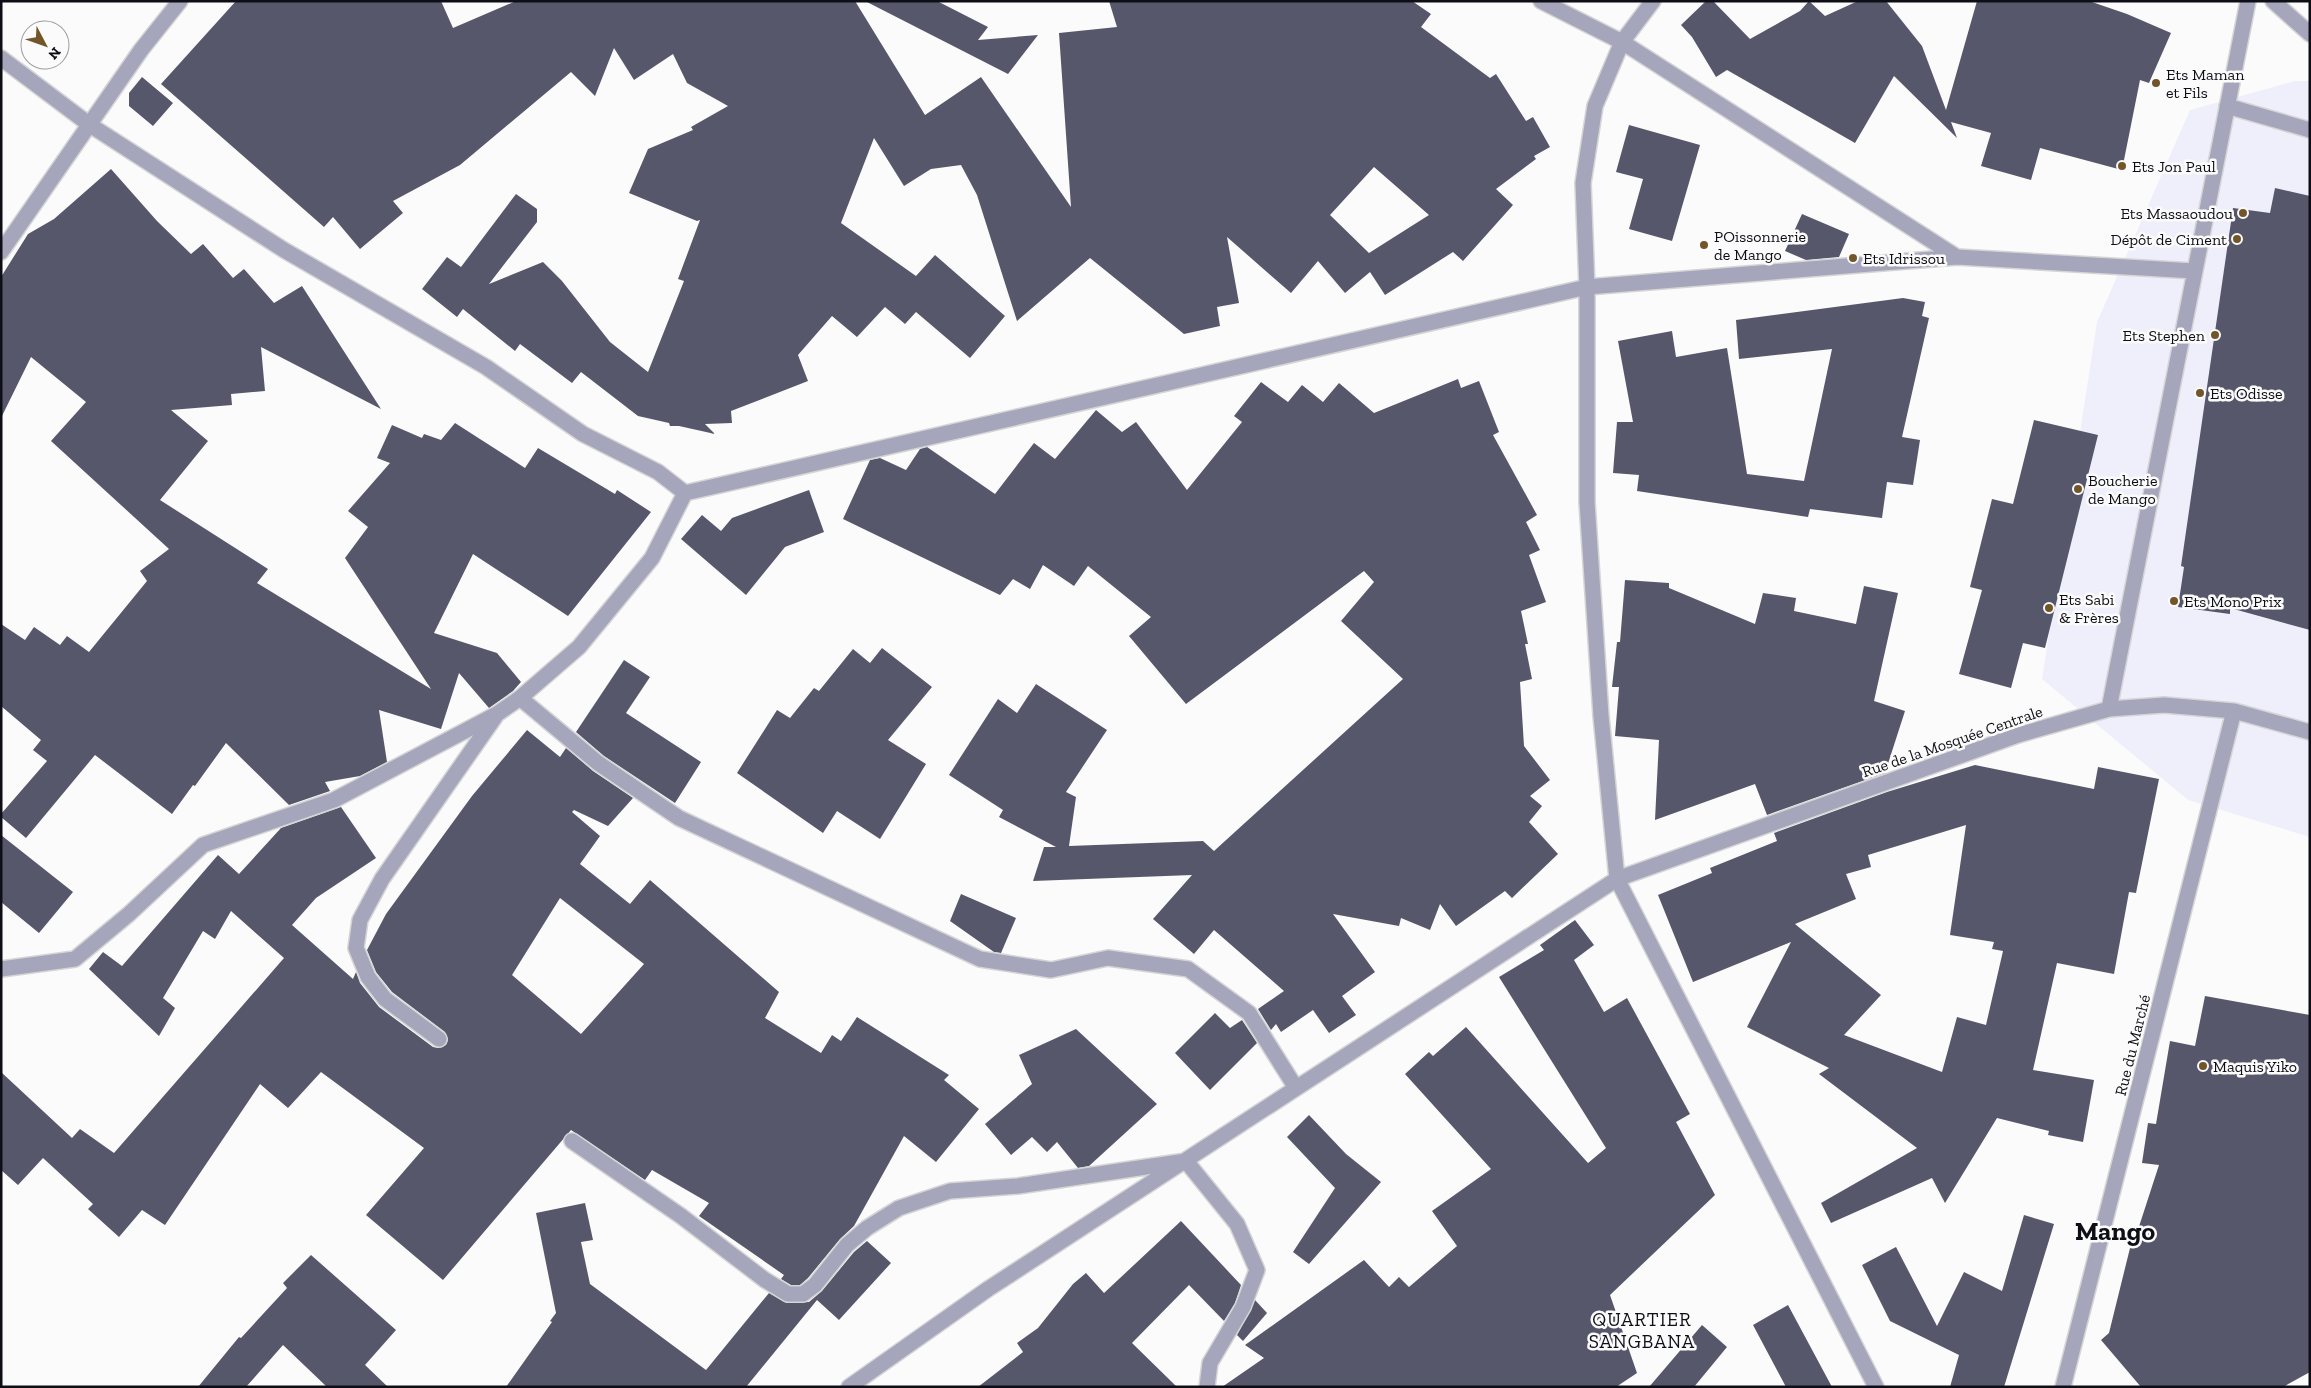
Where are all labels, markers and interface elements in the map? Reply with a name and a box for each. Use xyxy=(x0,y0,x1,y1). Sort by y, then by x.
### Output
north arrow xyxy=(20,20,70,70)
text: N xyxy=(44,44,64,63)
place label: Ets Maman et Fils xyxy=(2166,65,2245,102)
marker: Ets Maman et Fils xyxy=(2150,77,2162,89)
place label: Ets Jon Paul xyxy=(2132,157,2216,176)
marker: Ets Jon Paul xyxy=(2116,160,2128,172)
place label: Ets Massaoudou xyxy=(2120,204,2233,223)
marker: Ets Massaoudou xyxy=(2237,207,2249,219)
place label: POissonnerie de Mango xyxy=(1714,227,1806,264)
place label: Dépôt de Ciment xyxy=(2110,230,2227,249)
marker: Dépôt de Ciment xyxy=(2231,233,2243,245)
marker: POissonnerie de Mango xyxy=(1698,239,1710,251)
place label: Ets Idrissou xyxy=(1863,249,1945,268)
marker: Ets Idrissou xyxy=(1847,252,1859,264)
place label: Ets Stephen xyxy=(2123,326,2206,345)
marker: Ets Stephen xyxy=(2209,329,2221,341)
place label: Ets Odisse xyxy=(2210,384,2282,403)
marker: Ets Odisse xyxy=(2194,387,2206,399)
place label: Boucherie de Mango xyxy=(2088,471,2157,508)
marker: Boucherie de Mango xyxy=(2072,483,2084,495)
place label: Ets Sabi & Frères xyxy=(2059,590,2119,627)
place label: Ets Mono Prix xyxy=(2184,592,2282,611)
marker: Ets Mono Prix xyxy=(2168,595,2180,607)
marker: Ets Sabi & Frères xyxy=(2043,602,2055,614)
street label: Rue de la Mosquée Centrale xyxy=(1859,702,2045,781)
street label: Rue du Marché xyxy=(2111,993,2154,1098)
place label: Maquis Yiko xyxy=(2213,1057,2297,1076)
marker: Maquis Yiko xyxy=(2197,1060,2209,1072)
district label: Mango xyxy=(2075,1215,2155,1247)
district label: QUARTIER SANGBANA xyxy=(1589,1308,1695,1353)

